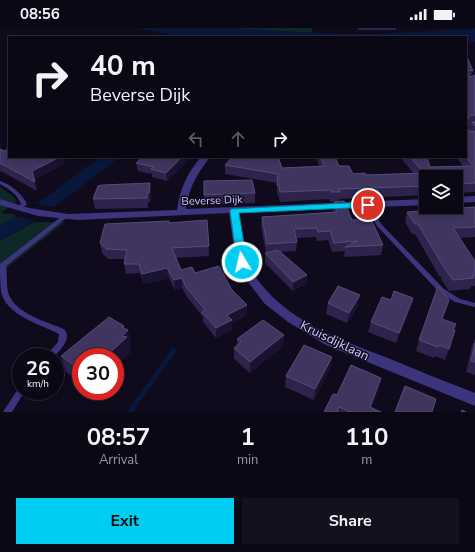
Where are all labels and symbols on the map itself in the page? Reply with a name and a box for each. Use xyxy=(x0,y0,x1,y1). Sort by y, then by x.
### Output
pin xyxy=(351,188,385,222)
street label: Beverse Dijk xyxy=(181,192,243,209)
position arrow xyxy=(221,241,263,283)
street label: Kruisdijklaan xyxy=(297,316,372,365)
speed limit sign: 30 xyxy=(72,348,124,400)

